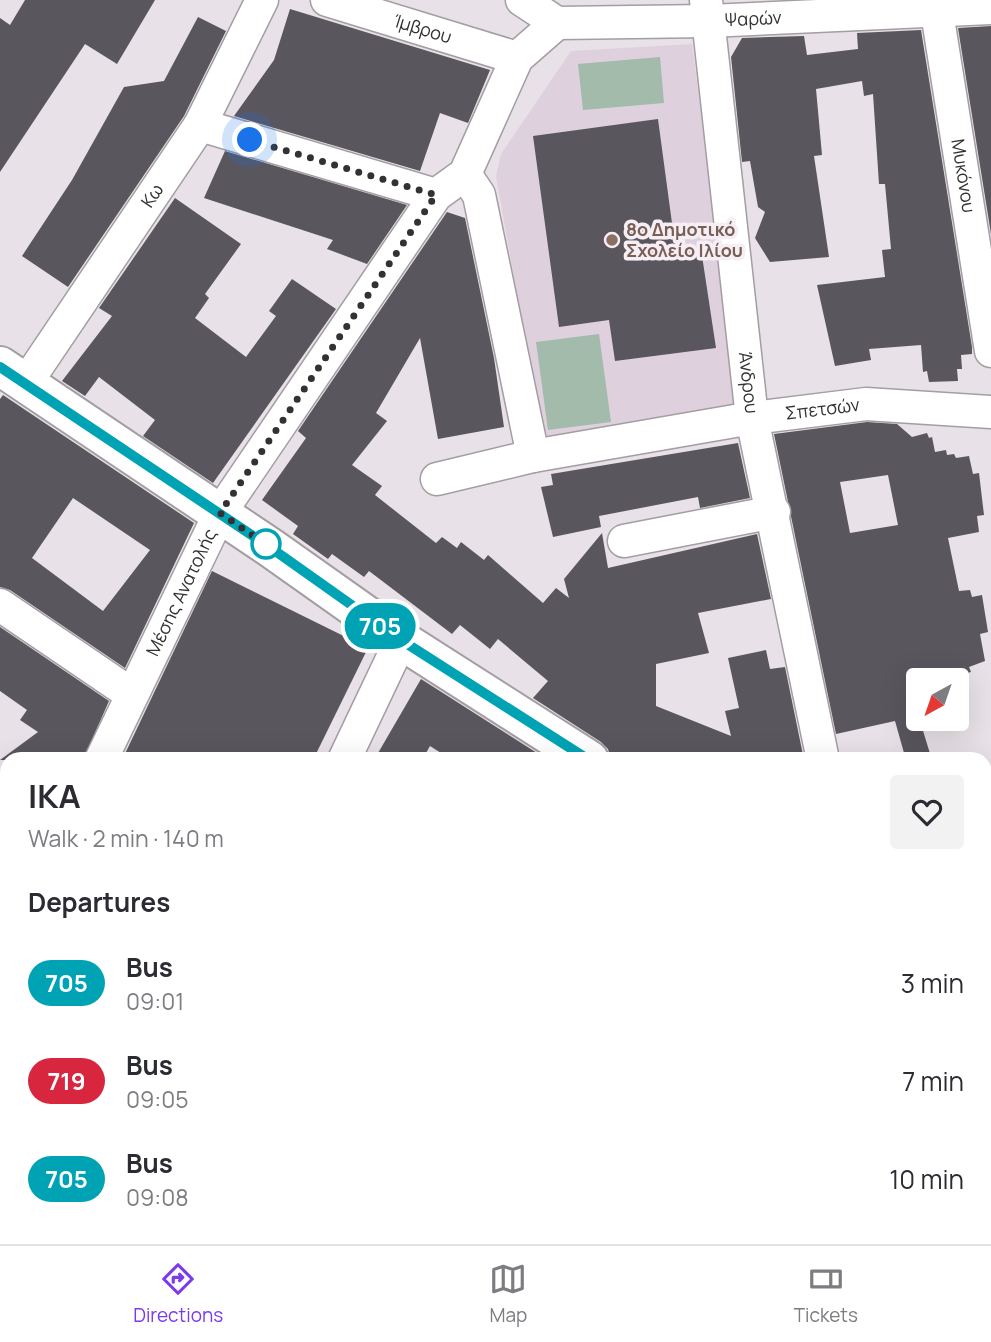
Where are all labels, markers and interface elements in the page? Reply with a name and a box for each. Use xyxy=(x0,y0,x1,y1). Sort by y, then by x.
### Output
street label: Ψαρών xyxy=(724,5,782,31)
street label: Ίμβρου xyxy=(391,8,455,48)
your location xyxy=(232,122,267,157)
street label: Μυκόνου xyxy=(946,137,982,214)
street label: Κω xyxy=(135,178,168,212)
place label: 8ο Δημοτικό Σχολείο Ιλίου xyxy=(626,217,743,262)
marker: 8ο Δημοτικό Σχολείο Ιλίου xyxy=(604,232,620,248)
street label: Άνδρου xyxy=(734,350,764,415)
street label: Σπετσών xyxy=(784,392,861,425)
street label: Μέσης Ανατολής xyxy=(140,524,222,660)
unlabelled marker xyxy=(251,529,281,559)
line badge: 705 xyxy=(340,603,420,649)
text: 705 xyxy=(359,609,401,642)
north arrow xyxy=(906,668,970,732)
map controls xyxy=(906,668,969,731)
text: ΙΚΑ xyxy=(28,773,81,818)
button: heart xyxy=(890,775,964,849)
text: Walk · 2 min · 140 m xyxy=(28,822,224,854)
text: Departures xyxy=(28,884,170,920)
text: Bus xyxy=(126,949,173,985)
text: 3 min xyxy=(901,965,964,1001)
text: 705 xyxy=(45,966,88,999)
text: 09:01 xyxy=(126,985,184,1017)
text: Bus xyxy=(126,1047,173,1083)
text: 7 min xyxy=(902,1063,964,1099)
text: 719 xyxy=(47,1064,86,1097)
text: 09:05 xyxy=(126,1083,189,1115)
text: Bus xyxy=(126,1145,173,1181)
text: 10 min xyxy=(889,1161,964,1197)
text: 705 xyxy=(45,1162,88,1195)
text: 09:08 xyxy=(126,1181,189,1213)
tab: Directions xyxy=(133,1260,223,1328)
tab: Map xyxy=(489,1260,527,1328)
tab: Tickets xyxy=(794,1260,858,1328)

